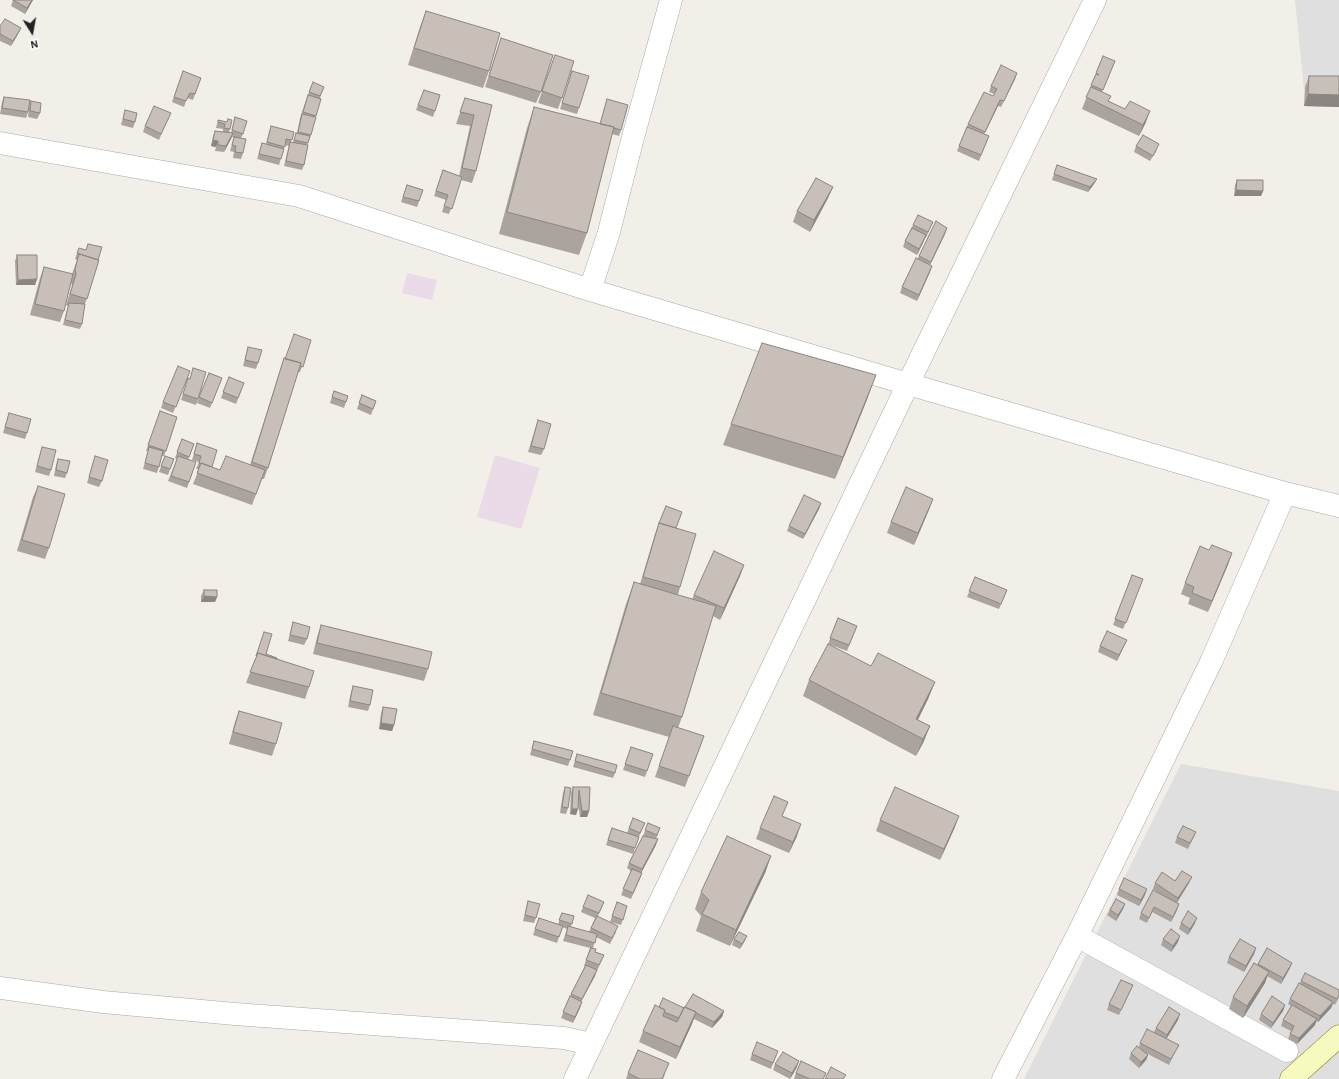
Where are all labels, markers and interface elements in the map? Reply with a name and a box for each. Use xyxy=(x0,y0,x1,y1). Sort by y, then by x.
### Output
north arrow xyxy=(12,12,52,52)
text: N xyxy=(30,38,39,50)

